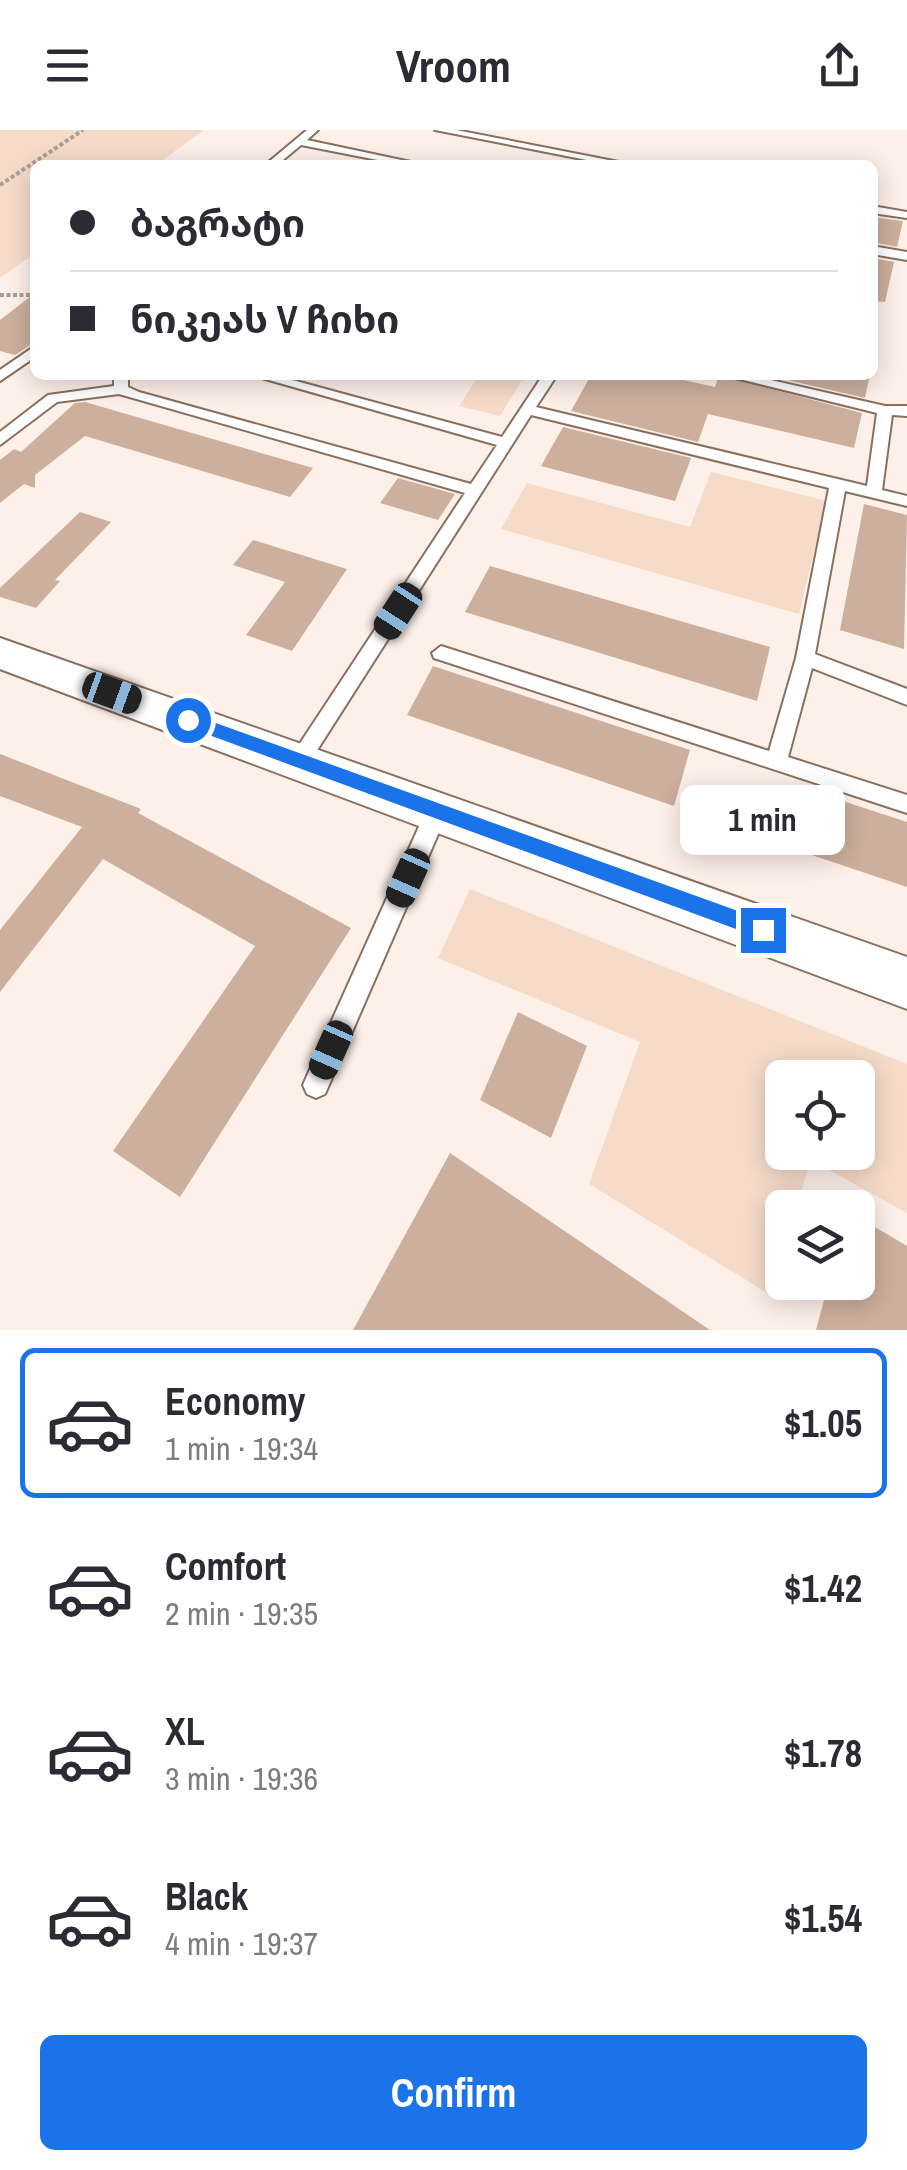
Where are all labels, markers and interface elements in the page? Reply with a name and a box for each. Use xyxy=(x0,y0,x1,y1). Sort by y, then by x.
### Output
text: Vroom xyxy=(396,35,511,96)
icon: menu xyxy=(40,38,95,93)
icon: share xyxy=(812,38,867,93)
text: ბაგრატი xyxy=(130,198,305,249)
text: ნიკეას V ჩიხი xyxy=(130,294,399,345)
car xyxy=(369,578,427,644)
car xyxy=(79,669,145,717)
route start xyxy=(166,698,211,743)
callout: 1 min xyxy=(680,785,846,855)
text: 1 min xyxy=(728,798,797,841)
car xyxy=(382,844,434,912)
route end xyxy=(741,908,786,953)
car xyxy=(305,1016,357,1084)
map controls xyxy=(765,1060,875,1300)
button: locate xyxy=(765,1060,875,1170)
button: layers xyxy=(765,1190,875,1300)
text: Economy xyxy=(165,1376,305,1427)
icon: car xyxy=(45,1378,135,1468)
text: $1.05 xyxy=(784,1398,862,1449)
text: 1 min · 19:34 xyxy=(165,1427,318,1470)
text: Comfort xyxy=(165,1541,286,1592)
icon: car xyxy=(45,1543,135,1633)
text: $1.42 xyxy=(784,1563,862,1614)
text: 2 min · 19:35 xyxy=(165,1592,318,1635)
text: XL xyxy=(165,1706,205,1757)
icon: car xyxy=(45,1708,135,1798)
text: $1.78 xyxy=(784,1728,862,1779)
text: 3 min · 19:36 xyxy=(165,1757,318,1800)
text: Black xyxy=(165,1871,248,1922)
icon: car xyxy=(45,1873,135,1963)
text: $1.54 xyxy=(784,1893,862,1944)
text: 4 min · 19:37 xyxy=(165,1922,318,1965)
button: Confirm xyxy=(40,2035,867,2150)

